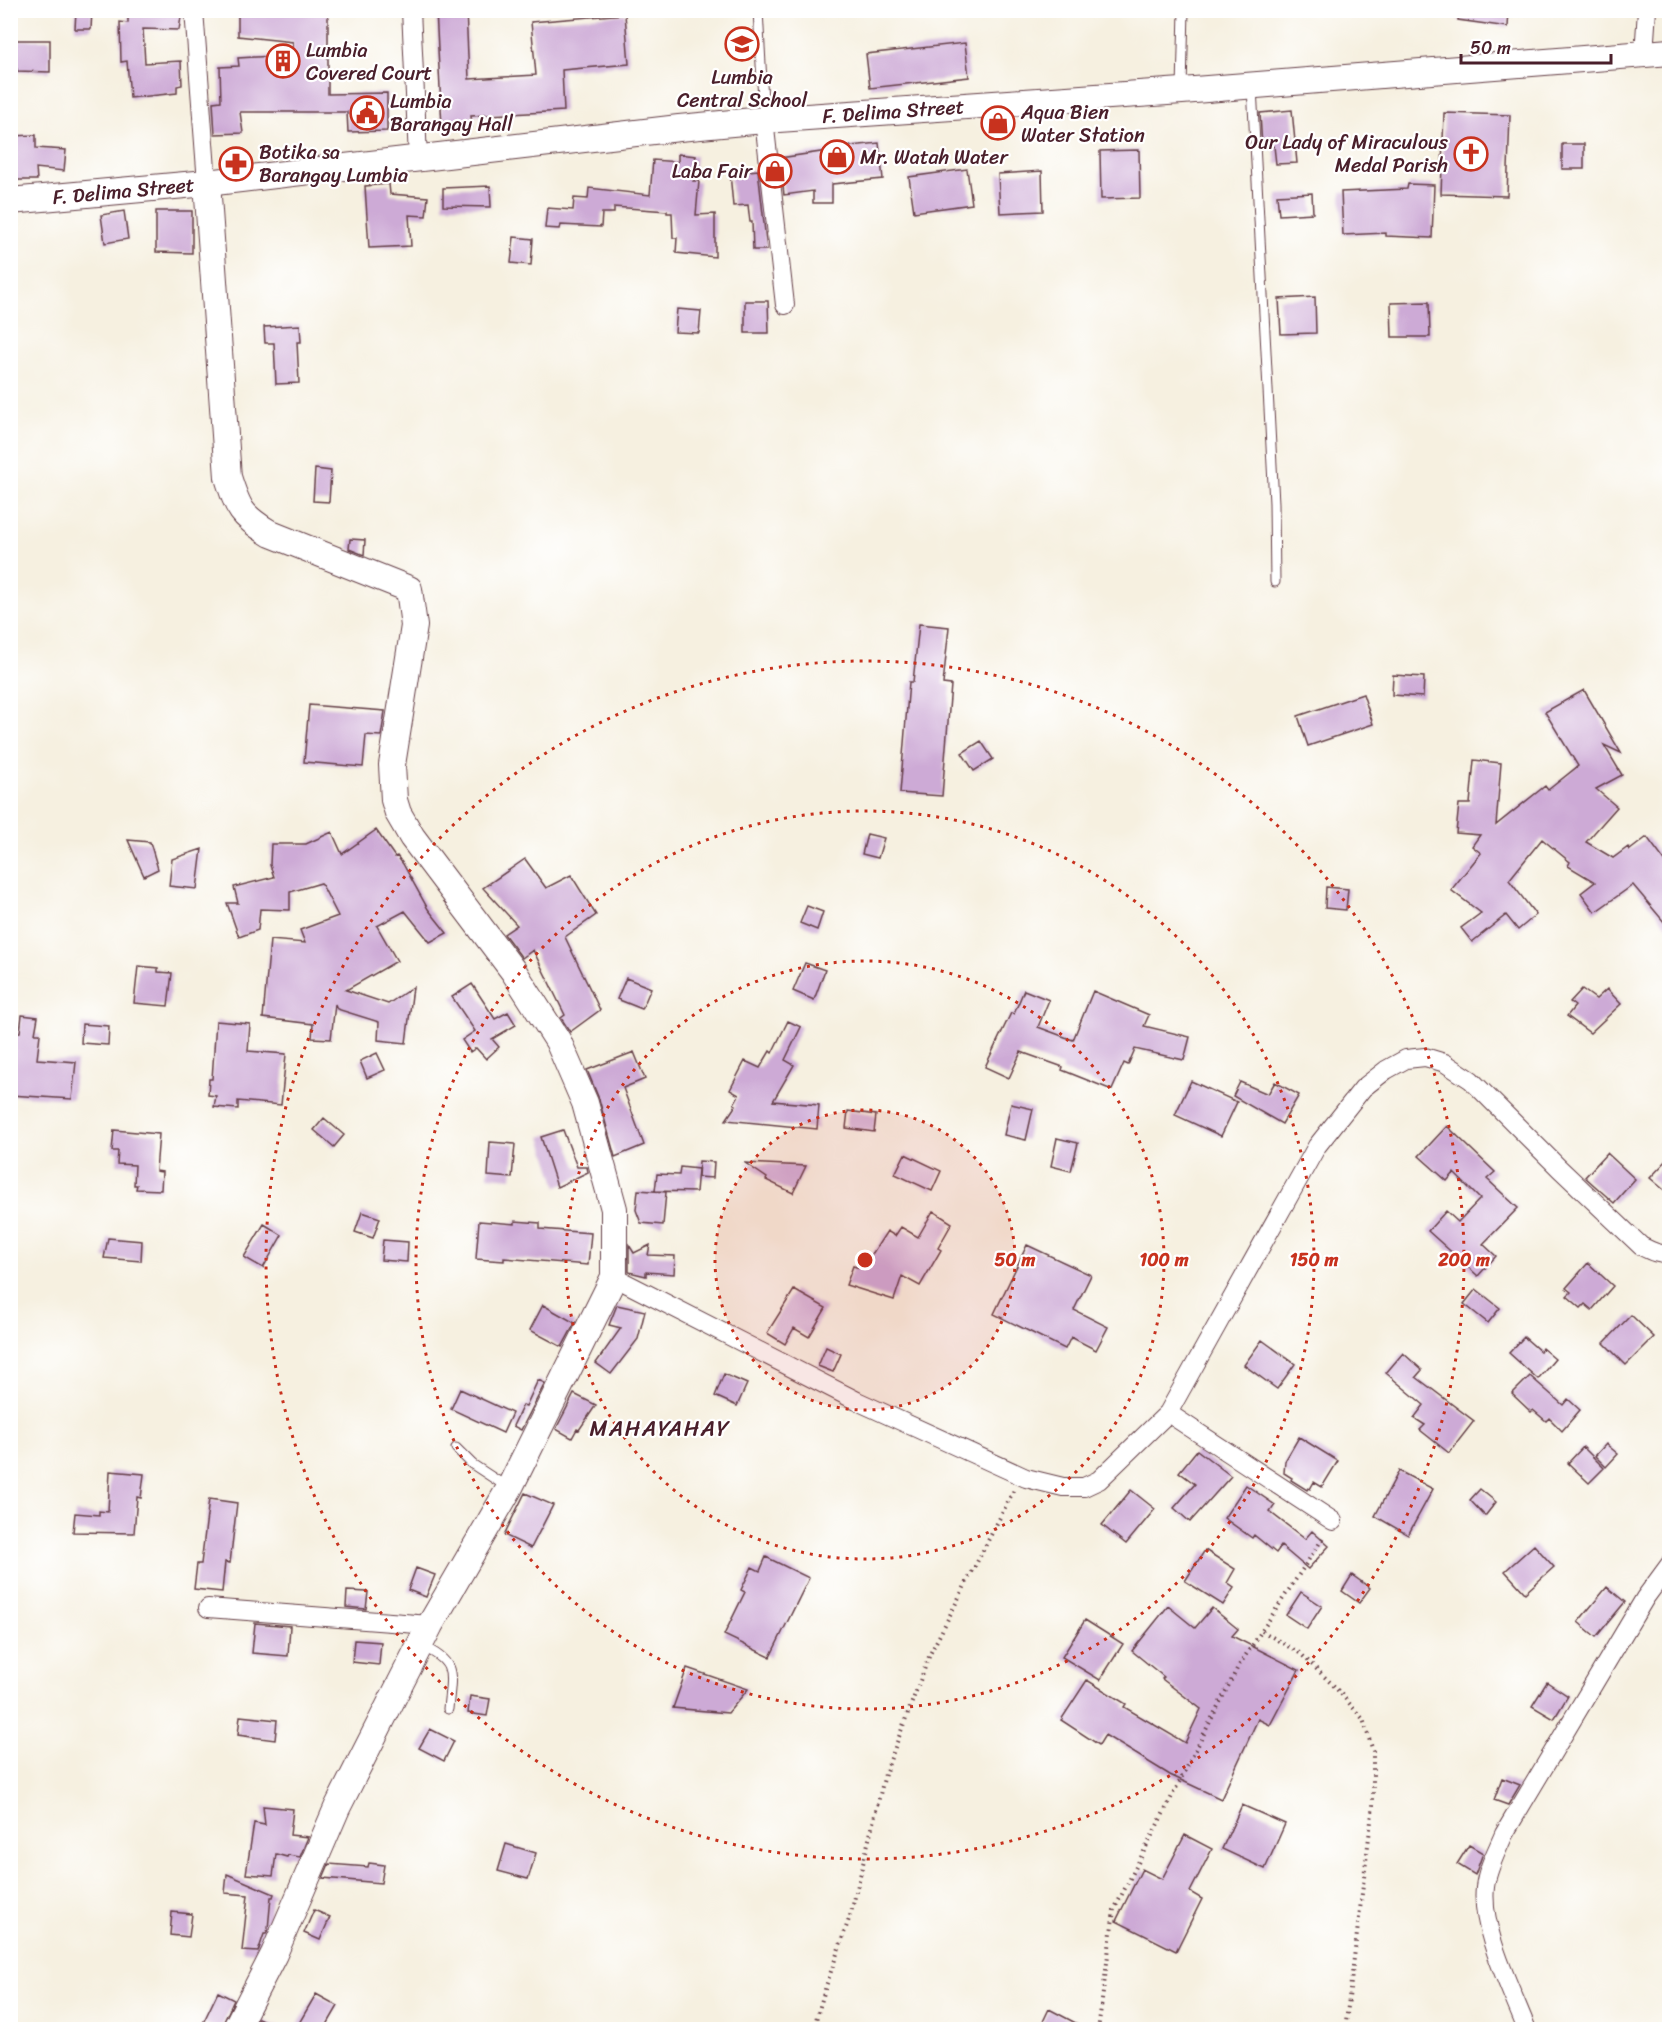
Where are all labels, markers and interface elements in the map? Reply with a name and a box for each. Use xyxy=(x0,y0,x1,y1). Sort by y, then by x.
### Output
school or university icon: Lumbia Central School xyxy=(724,26,760,62)
scale bar xyxy=(1461,27,1611,65)
text: 50 m xyxy=(1470,32,1511,64)
place label: Lumbia Covered Court xyxy=(306,33,432,91)
building icon: Lumbia Covered Court xyxy=(265,43,301,79)
place label: Lumbia Central School xyxy=(677,60,808,118)
place label: Lumbia Barangay Hall xyxy=(390,84,513,142)
street label: F. Delima Street xyxy=(821,89,966,133)
public building icon: Lumbia Barangay Hall xyxy=(349,95,385,131)
place label: Aqua Bien Water Station xyxy=(1020,95,1145,153)
shop icon: Aqua Bien Water Station xyxy=(980,105,1016,141)
place label: Our Lady of Miraculous Medal Parish xyxy=(1245,125,1449,183)
place label: Botika sa Barangay Lumbia xyxy=(259,135,408,193)
church icon: Our Lady of Miraculous Medal Parish xyxy=(1453,136,1489,172)
shop icon: Mr. Watah Water xyxy=(819,139,855,175)
place label: Mr. Watah Water xyxy=(860,140,1009,175)
pharmacy icon: Botika sa Barangay Lumbia xyxy=(218,146,254,182)
shop icon: Laba Fair xyxy=(757,153,793,189)
place label: Laba Fair xyxy=(672,154,754,189)
street label: F. Delima Street xyxy=(51,167,196,215)
text: 50 m xyxy=(995,1244,1036,1276)
text: 100 m xyxy=(1140,1244,1189,1276)
text: 150 m xyxy=(1290,1244,1338,1276)
text: 200 m xyxy=(1437,1244,1490,1276)
centre of rings xyxy=(855,1250,875,1270)
district label: MAHAYAHAY xyxy=(589,1409,731,1448)

